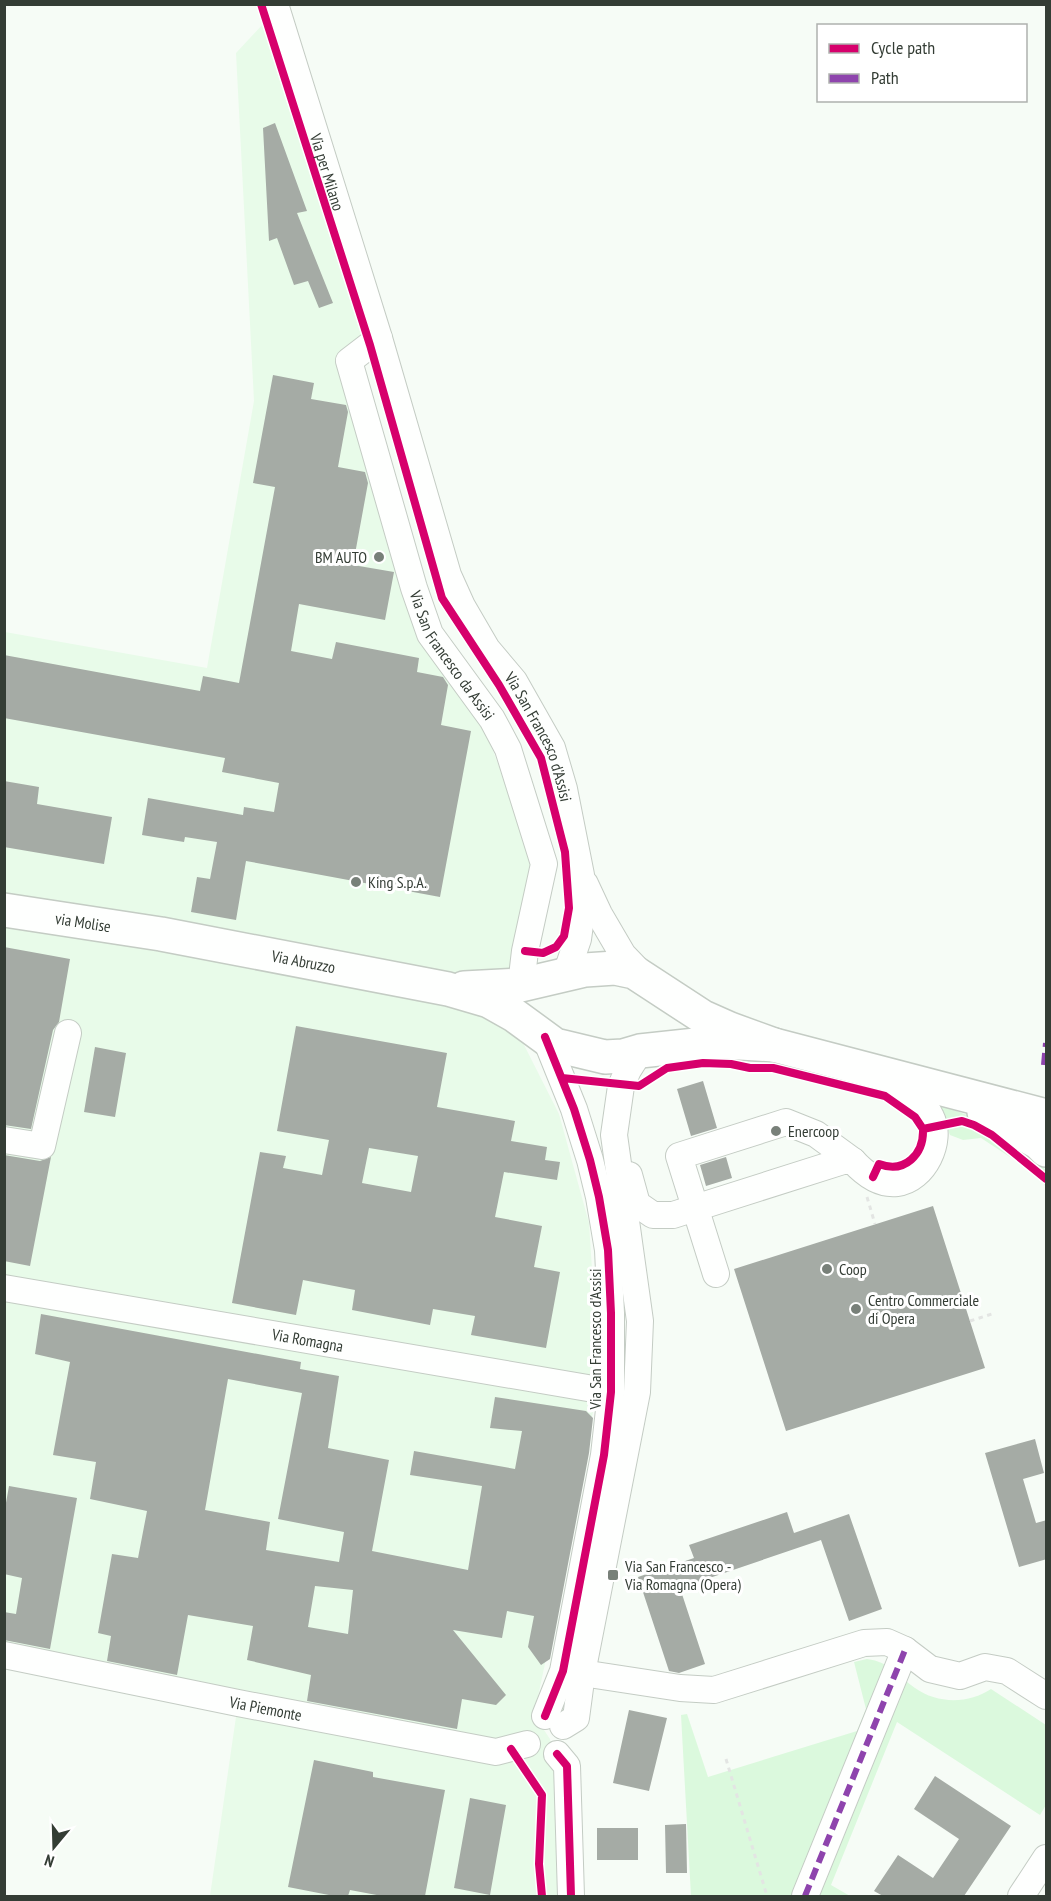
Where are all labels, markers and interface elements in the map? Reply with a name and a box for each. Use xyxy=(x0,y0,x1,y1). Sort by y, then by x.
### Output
legend xyxy=(817,24,1027,102)
text: Cycle path xyxy=(871,36,935,59)
text: Path xyxy=(871,66,899,89)
street label: Via per Milano xyxy=(306,130,349,213)
place label: BM AUTO xyxy=(315,547,367,567)
marker: BM AUTO xyxy=(372,550,386,564)
street label: Via San Francesco da Assisi xyxy=(405,587,499,724)
street label: Via San Francesco d'Assisi xyxy=(500,667,576,803)
place label: King S.p.A. xyxy=(368,872,427,892)
marker: King S.p.A. xyxy=(349,875,363,889)
street label: via Molise xyxy=(54,908,112,936)
street label: Via Abruzzo xyxy=(269,945,337,977)
place label: Enercoop xyxy=(788,1121,839,1141)
marker: Enercoop xyxy=(769,1124,783,1138)
place label: Coop xyxy=(839,1259,867,1279)
marker: Coop xyxy=(820,1262,834,1276)
street label: Via San Francesco d'Assisi xyxy=(585,1269,605,1410)
place label: Centro Commerciale di Opera xyxy=(868,1290,979,1328)
marker: Centro Commerciale di Opera xyxy=(849,1302,863,1316)
street label: Via Romagna xyxy=(269,1324,345,1356)
place label: Via San Francesco - Via Romagna (Opera) xyxy=(624,1556,741,1594)
marker: Via San Francesco - Via Romagna (Opera) xyxy=(606,1568,620,1582)
street label: Via Piemonte xyxy=(227,1691,304,1725)
north arrow xyxy=(24,1817,84,1877)
text: N xyxy=(42,1850,56,1872)

